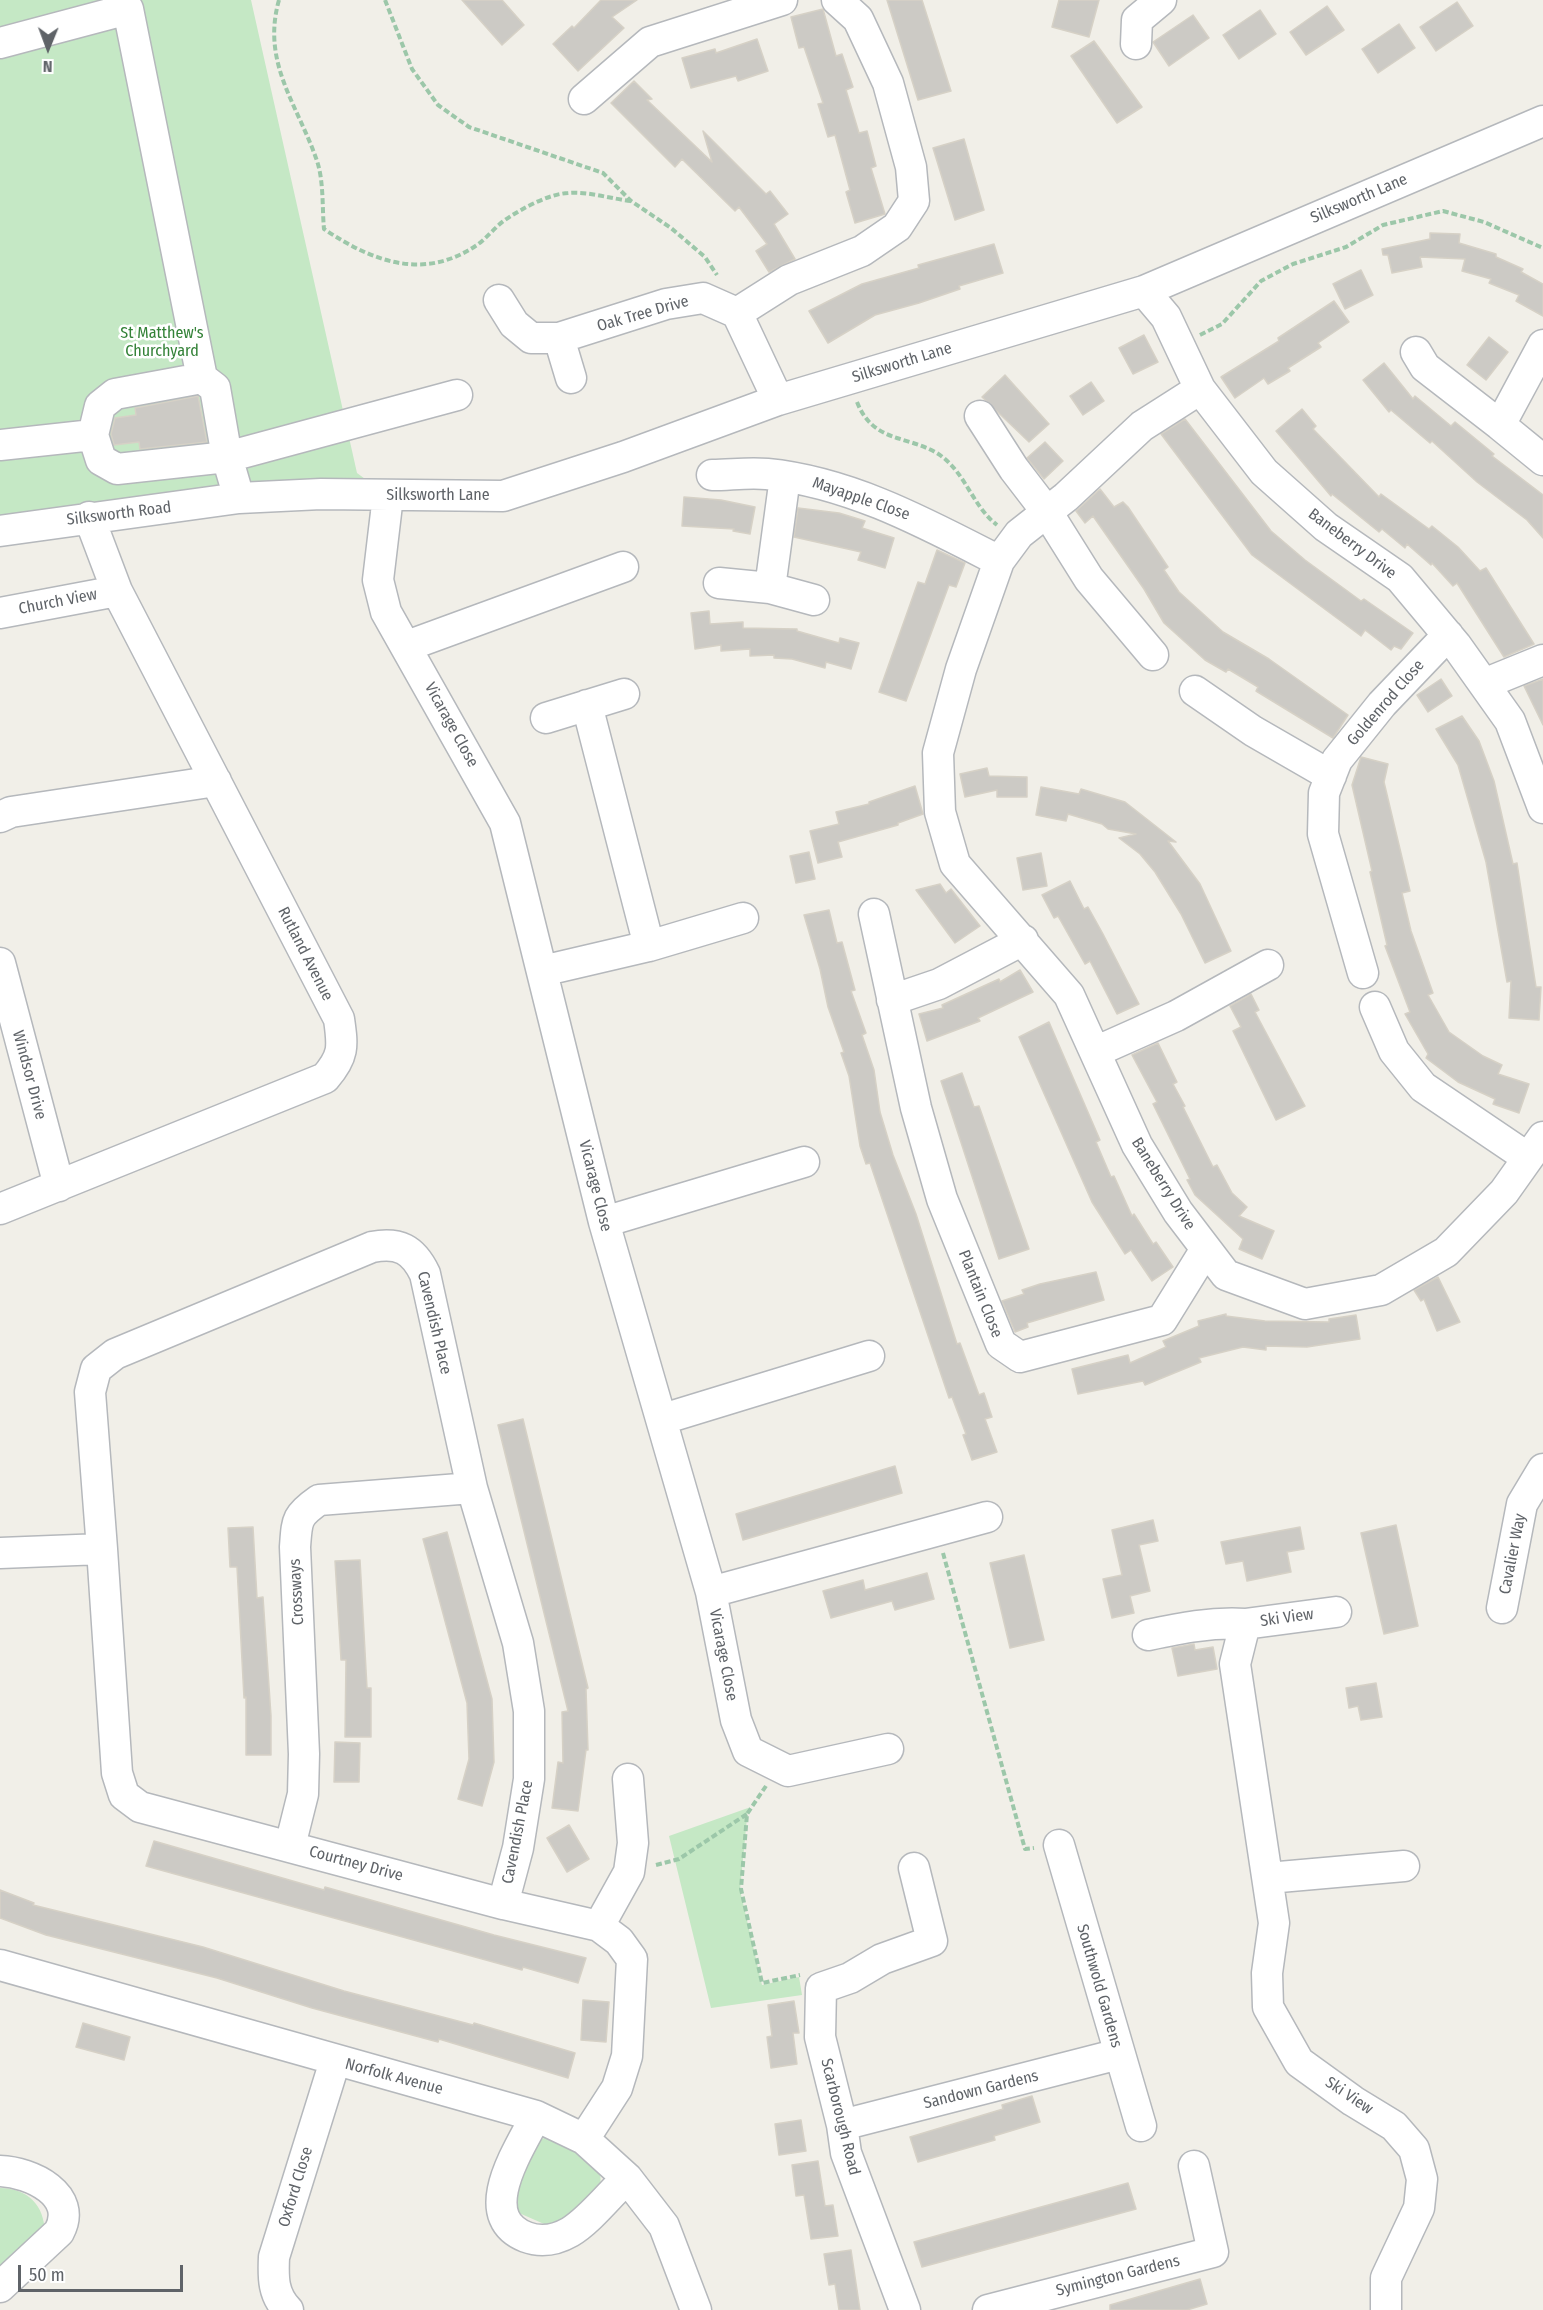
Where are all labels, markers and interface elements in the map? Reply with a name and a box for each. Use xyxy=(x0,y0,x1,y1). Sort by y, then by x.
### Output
north arrow xyxy=(18,18,78,78)
text: N xyxy=(43,57,53,76)
street label: Silksworth Lane xyxy=(1308,170,1410,228)
street label: Oak Tree Drive xyxy=(595,292,691,336)
park label: St Matthew's Churchyard xyxy=(120,324,204,362)
street label: Silksworth Lane xyxy=(850,339,954,387)
street label: Mayapple Close xyxy=(810,473,912,525)
street label: Silksworth Lane xyxy=(386,486,490,506)
street label: Silksworth Road xyxy=(66,498,172,530)
street label: Baneberry Drive xyxy=(1304,505,1400,583)
street label: Church View xyxy=(17,585,99,619)
street label: Goldenrod Close xyxy=(1343,656,1429,750)
street label: Vicarage Close xyxy=(420,679,482,771)
street label: Rutland Avenue xyxy=(273,904,337,1004)
street label: Windsor Drive xyxy=(8,1028,50,1122)
street label: Baneberry Drive xyxy=(1127,1134,1199,1234)
street label: Vicarage Close xyxy=(574,1138,616,1234)
street label: Plantain Close xyxy=(954,1247,1006,1341)
street label: Cavendish Place xyxy=(413,1270,455,1376)
street label: Cavalier Way xyxy=(1496,1512,1530,1596)
street label: Crossways xyxy=(286,1558,308,1626)
street label: Ski View xyxy=(1259,1605,1315,1631)
street label: Vicarage Close xyxy=(705,1607,741,1703)
street label: Cavendish Place xyxy=(499,1779,537,1885)
street label: Courtney Drive xyxy=(307,1842,405,1886)
street label: Southwold Gardens xyxy=(1072,1922,1126,2050)
street label: Norfolk Avenue xyxy=(343,2055,445,2099)
street label: Scarborough Road xyxy=(816,2057,864,2177)
street label: Sandown Gardens xyxy=(922,2066,1040,2114)
street label: Ski View xyxy=(1321,2073,1377,2119)
street label: Oxford Close xyxy=(275,2145,317,2229)
street label: Symington Gardens xyxy=(1054,2251,1182,2301)
scale bar xyxy=(21,2253,186,2291)
text: 50 m xyxy=(29,2264,65,2286)

